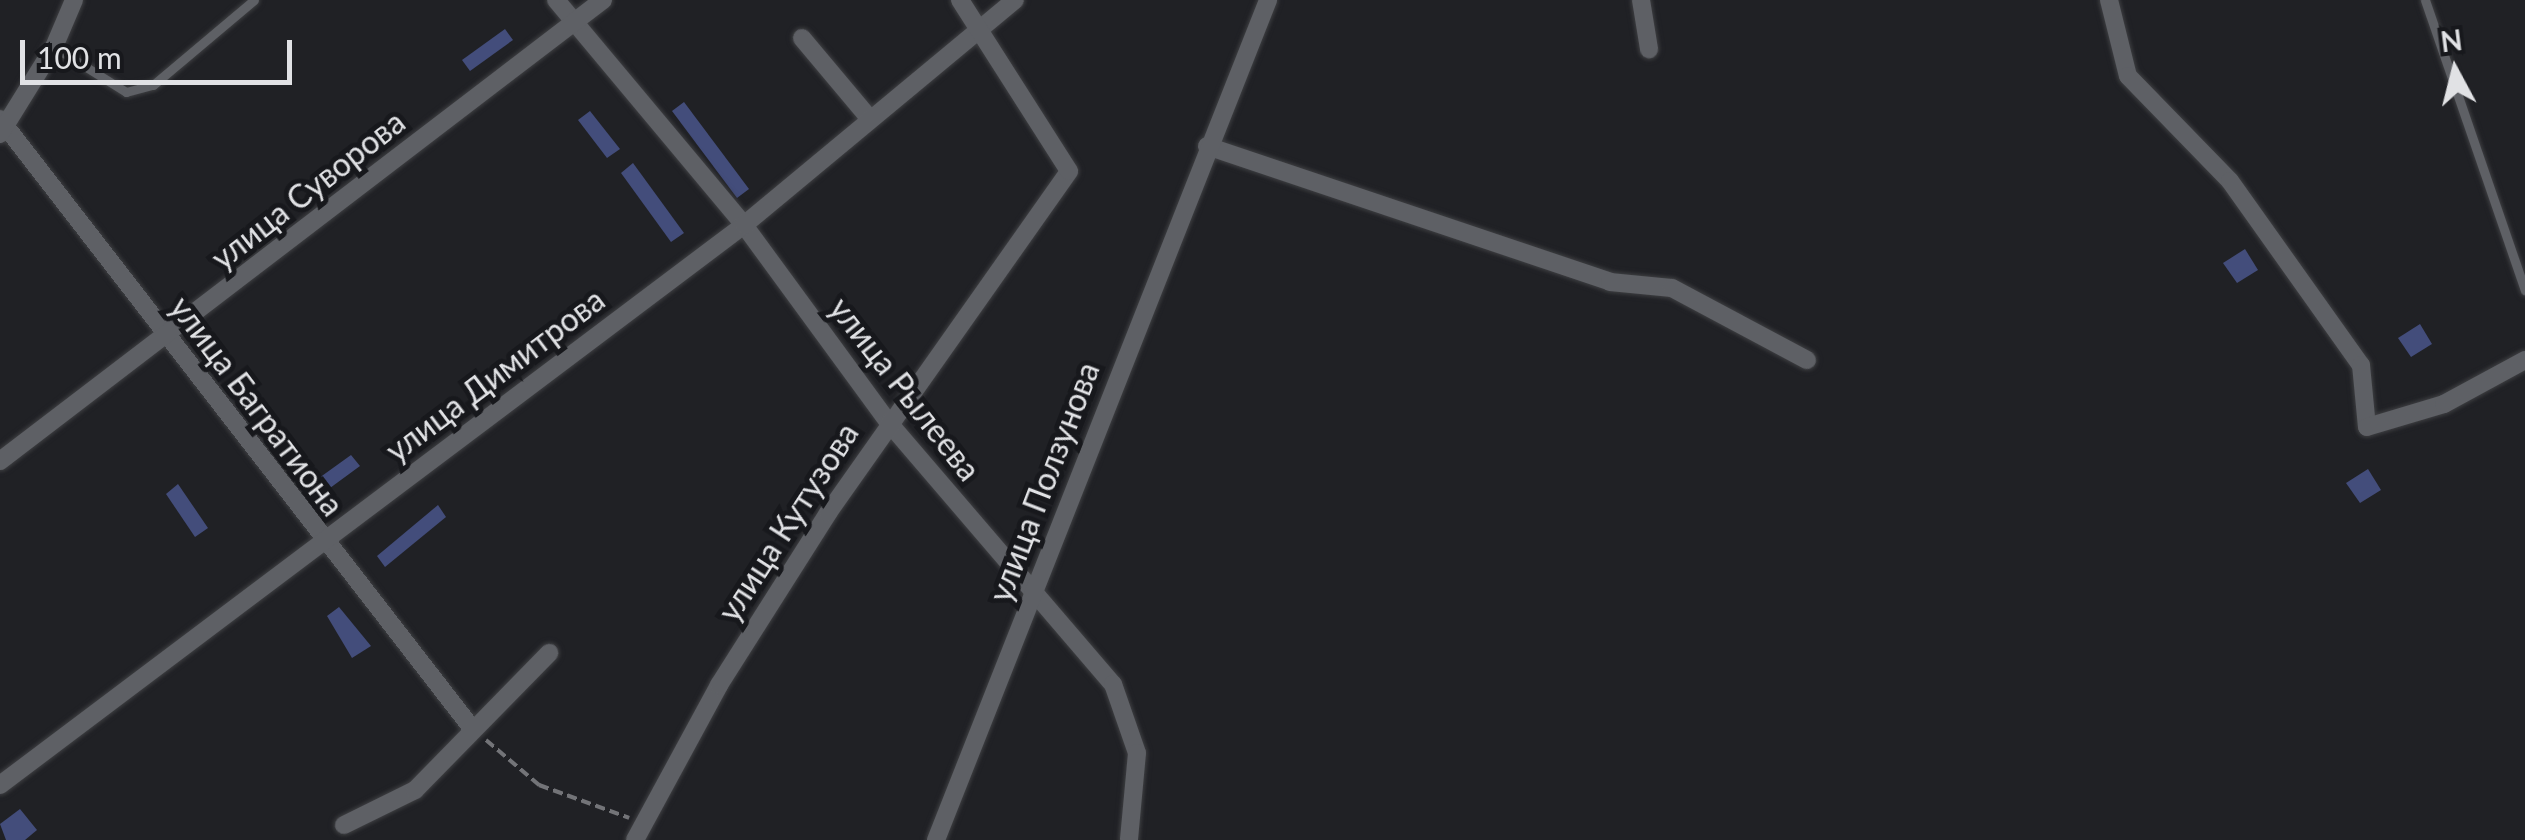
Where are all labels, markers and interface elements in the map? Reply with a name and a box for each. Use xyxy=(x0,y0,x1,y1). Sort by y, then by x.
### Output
scale bar xyxy=(25,20,298,82)
north arrow xyxy=(2405,20,2505,120)
text: N xyxy=(2439,22,2464,58)
text: 100 m xyxy=(37,39,122,75)
street label: улица Суворова xyxy=(204,103,412,277)
street label: улица Димитрова xyxy=(378,280,612,470)
street label: улица Багратиона xyxy=(162,289,352,523)
street label: улица Рылеева xyxy=(822,290,988,488)
street label: улица Ползунова xyxy=(981,357,1107,607)
street label: улица Кутузова xyxy=(710,416,866,628)

